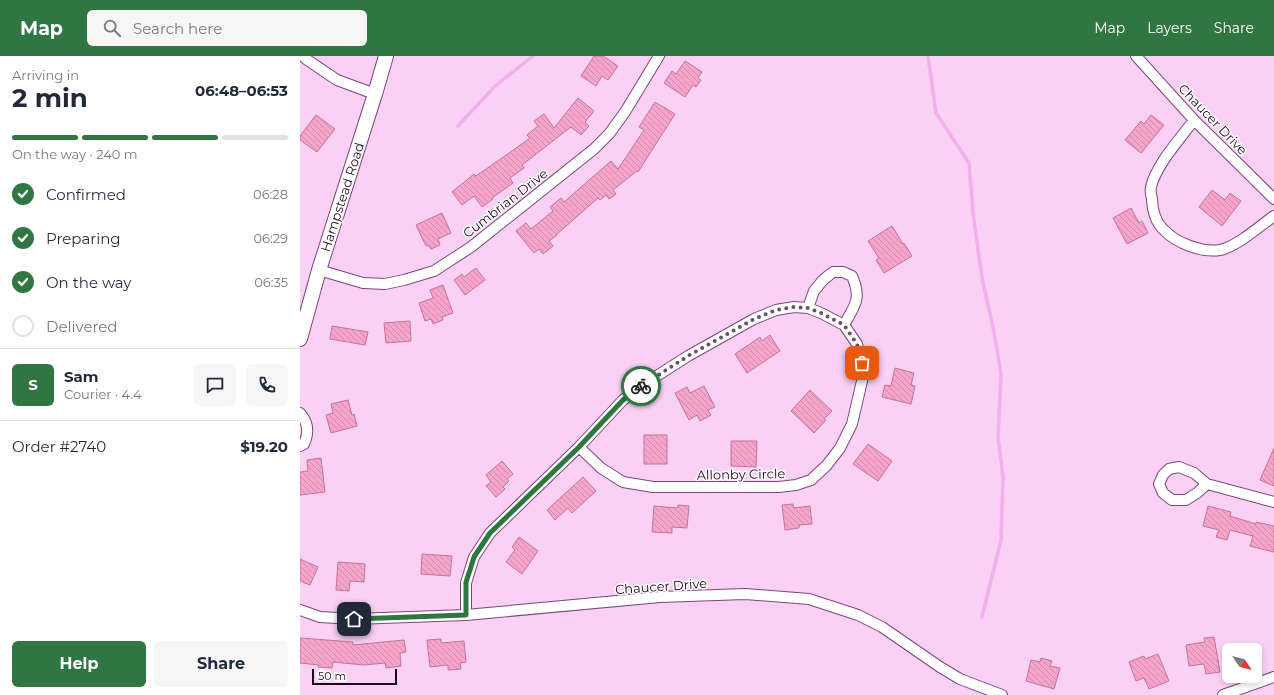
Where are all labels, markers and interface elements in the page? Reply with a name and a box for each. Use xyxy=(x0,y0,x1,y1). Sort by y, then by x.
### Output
search box xyxy=(87,10,367,46)
text: Map xyxy=(20,17,63,40)
icon: search xyxy=(101,17,123,39)
text: Search here xyxy=(133,19,222,38)
text: Map xyxy=(1094,19,1125,37)
text: Layers xyxy=(1147,19,1192,37)
text: Share xyxy=(1214,19,1254,37)
text: Arriving in xyxy=(12,67,79,83)
street label: Chaucer Drive xyxy=(1175,80,1251,158)
text: 06:48–06:53 xyxy=(195,81,288,100)
text: 2 min xyxy=(12,82,88,114)
street label: Hampstead Road xyxy=(317,140,367,254)
text: On the way · 240 m xyxy=(12,146,138,162)
street label: Cumbrian Drive xyxy=(460,165,551,241)
icon: check xyxy=(12,183,34,205)
text: Confirmed xyxy=(46,185,126,204)
text: 06:28 xyxy=(253,186,288,202)
icon: check xyxy=(12,227,34,249)
text: Preparing xyxy=(46,229,121,248)
text: 06:29 xyxy=(253,230,288,246)
icon: check xyxy=(12,271,34,293)
text: On the way xyxy=(46,273,131,292)
text: 06:35 xyxy=(254,274,288,290)
text: Delivered xyxy=(46,317,118,336)
pin xyxy=(845,346,879,380)
icon: bag xyxy=(851,352,873,374)
button: chat xyxy=(194,364,236,406)
button: phone xyxy=(246,364,288,406)
courier xyxy=(621,366,661,406)
text: Sam xyxy=(64,367,99,386)
text: S xyxy=(28,375,38,394)
icon: bike xyxy=(630,375,652,397)
text: Courier · 4.4 xyxy=(64,386,142,402)
text: Order #2740 xyxy=(12,437,106,456)
text: $19.20 xyxy=(240,437,288,456)
street label: Allonby Circle xyxy=(697,465,786,483)
street label: Chaucer Drive xyxy=(614,575,708,597)
pin xyxy=(337,602,371,636)
icon: home xyxy=(343,608,365,630)
button: Help xyxy=(12,641,146,687)
button: Share xyxy=(154,641,288,687)
north arrow xyxy=(1222,643,1262,683)
map controls xyxy=(1222,643,1262,683)
scale bar xyxy=(312,667,397,686)
text: 50 m xyxy=(318,669,346,683)

